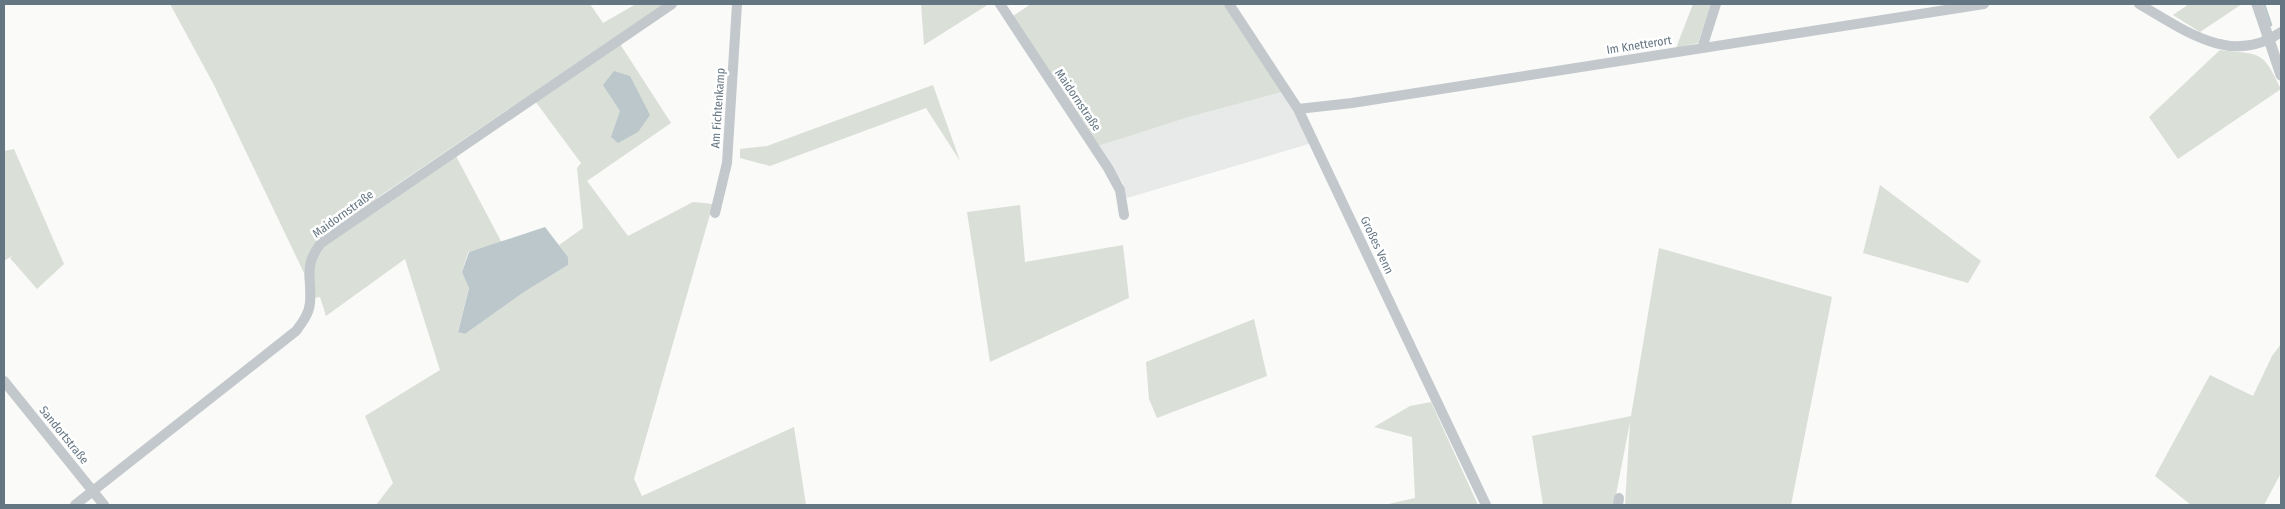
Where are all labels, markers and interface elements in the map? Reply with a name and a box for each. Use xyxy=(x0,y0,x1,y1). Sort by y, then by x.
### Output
street label: Im Knetterort xyxy=(1605,33,1673,57)
street label: Maidornstraße xyxy=(1052,66,1104,134)
street label: Am Fichtenkamp xyxy=(708,67,728,149)
street label: Maidornstraße xyxy=(310,187,376,241)
street label: Großes Venn xyxy=(1358,214,1396,276)
street label: Sandortstraße xyxy=(36,403,92,467)

